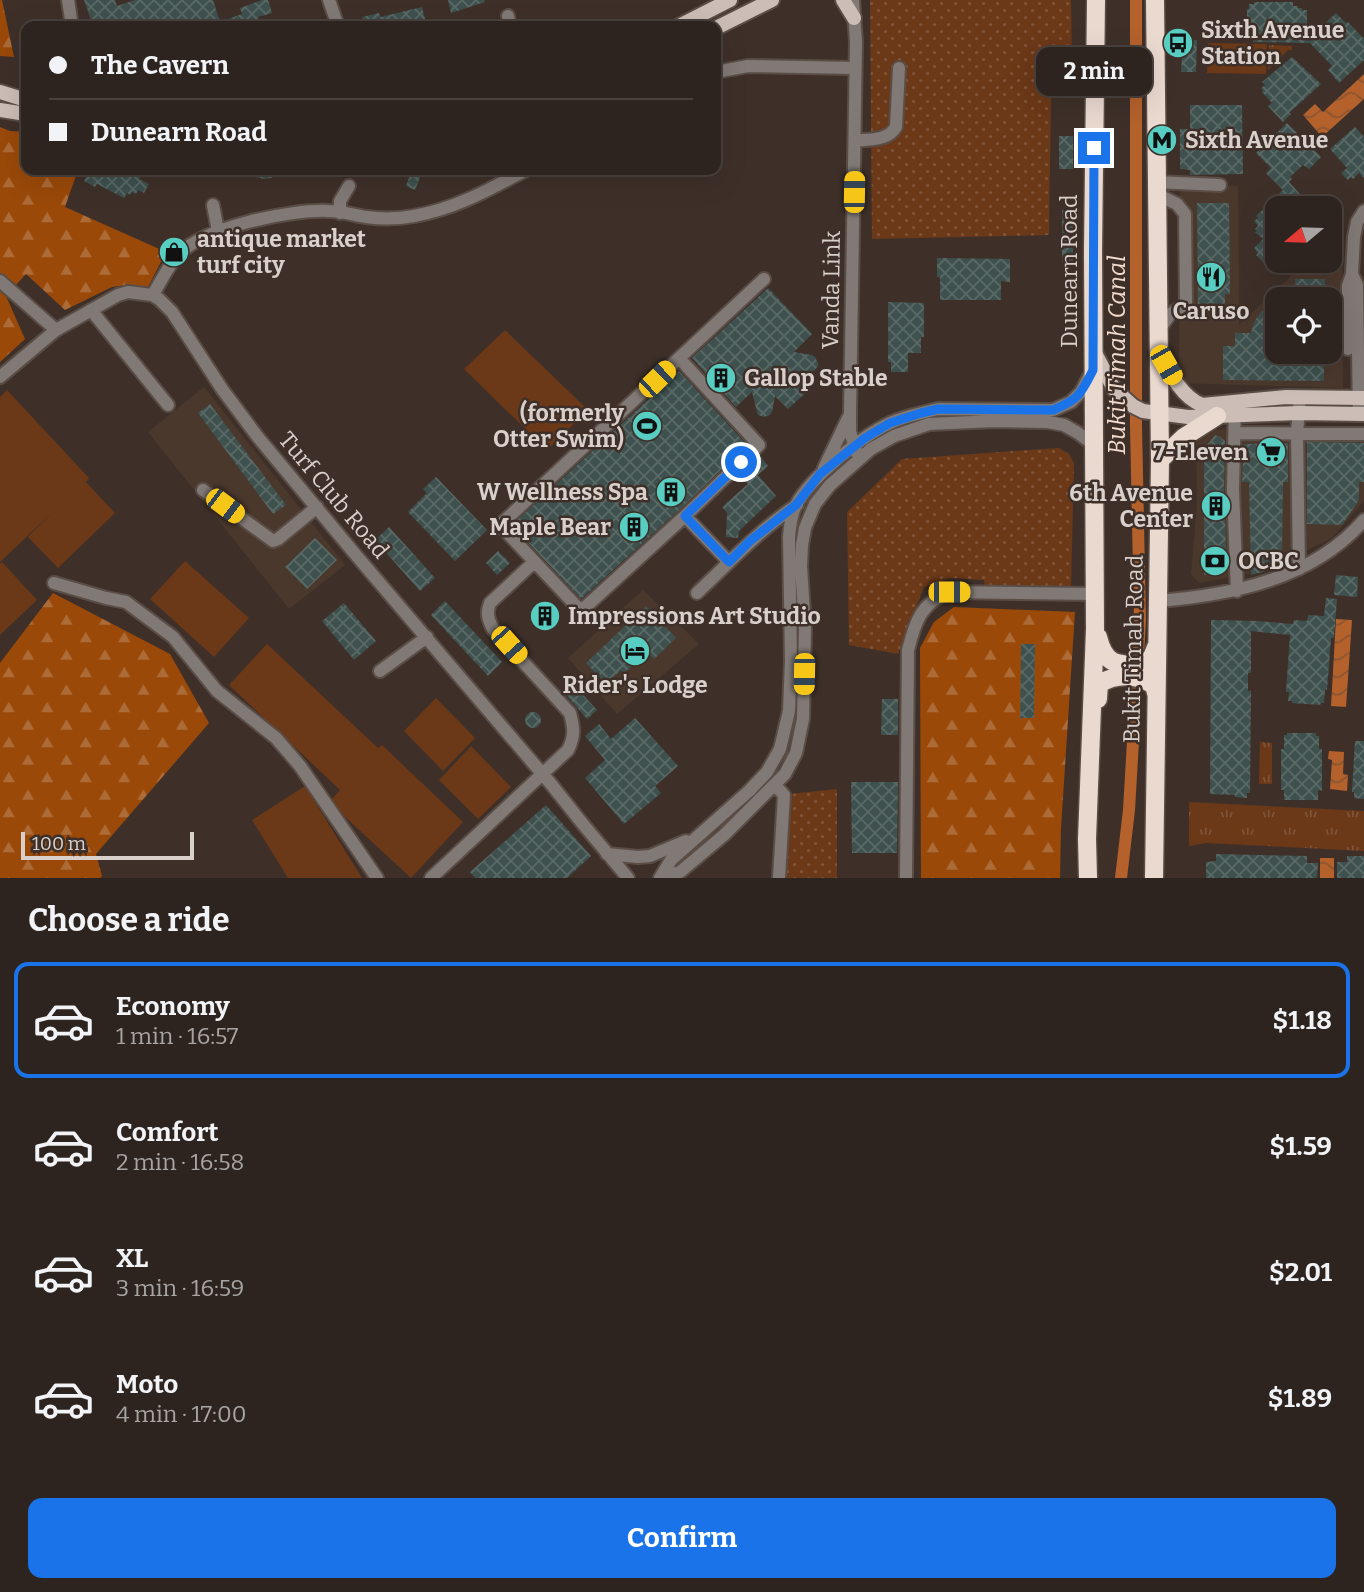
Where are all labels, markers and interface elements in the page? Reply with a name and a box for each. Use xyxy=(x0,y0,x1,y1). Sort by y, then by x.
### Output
place label: Sixth Avenue Station xyxy=(1201,16,1344,70)
bus stop icon: Sixth Avenue Station xyxy=(1161,26,1195,60)
callout: 2 min xyxy=(1036,46,1152,96)
text: The Cavern xyxy=(91,50,229,81)
text: 2 min xyxy=(1063,57,1125,85)
text: Dunearn Road xyxy=(91,117,267,148)
metro station icon: Sixth Avenue xyxy=(1145,123,1179,157)
place label: Sixth Avenue xyxy=(1185,126,1328,154)
route end xyxy=(1078,132,1110,164)
car xyxy=(844,171,865,213)
street label: Dunearn Road xyxy=(1055,194,1083,348)
north arrow xyxy=(1265,196,1342,273)
map controls xyxy=(1265,196,1342,364)
place label: antique market turf city xyxy=(197,225,366,279)
street label: Vanda Link xyxy=(816,231,846,349)
shop icon: antique market turf city xyxy=(157,235,191,269)
water label: Bukit Timah Canal xyxy=(1103,255,1131,455)
restaurant icon: Caruso xyxy=(1194,260,1228,294)
button: locate xyxy=(1265,287,1342,364)
place label: Caruso xyxy=(1173,297,1249,325)
car xyxy=(1147,342,1186,388)
car xyxy=(635,357,680,401)
building icon: Gallop Stable xyxy=(704,361,738,395)
place label: Gallop Stable xyxy=(744,364,888,392)
place label: (formerly Otter Swim) xyxy=(493,399,624,453)
sports icon: (formerly Otter Swim) xyxy=(630,409,664,443)
street label: Turf Club Road xyxy=(273,426,395,564)
supermarket icon: 7-Eleven xyxy=(1254,435,1288,469)
place label: 7-Eleven xyxy=(1153,438,1248,466)
route start xyxy=(725,446,757,478)
building icon: W Wellness Spa xyxy=(654,475,688,509)
place label: W Wellness Spa xyxy=(477,478,648,506)
place label: 6th Avenue Center xyxy=(1069,479,1193,533)
car xyxy=(202,485,249,527)
building icon: 6th Avenue Center xyxy=(1199,489,1233,523)
building icon: Maple Bear xyxy=(617,510,651,544)
place label: Maple Bear xyxy=(489,513,611,541)
bank icon: OCBC xyxy=(1198,544,1232,578)
place label: OCBC xyxy=(1238,547,1299,575)
street label: Bukit Timah Road xyxy=(1117,554,1149,743)
car xyxy=(929,582,971,603)
building icon: Impressions Art Studio xyxy=(528,599,562,633)
place label: Impressions Art Studio xyxy=(568,602,821,630)
car xyxy=(488,622,531,668)
hotel icon: Rider's Lodge xyxy=(618,634,652,668)
car xyxy=(794,653,815,695)
place label: Rider's Lodge xyxy=(562,671,708,699)
scale bar xyxy=(21,829,194,861)
text: 100 m xyxy=(32,832,86,855)
text: Choose a ride xyxy=(28,901,229,939)
icon: car xyxy=(32,989,95,1052)
text: Economy xyxy=(116,991,230,1022)
text: $1.18 xyxy=(1273,1005,1332,1036)
text: 1 min · 16:57 xyxy=(116,1022,238,1050)
icon: car xyxy=(32,1115,95,1178)
text: Comfort xyxy=(116,1117,219,1148)
text: $1.59 xyxy=(1270,1131,1332,1162)
text: 2 min · 16:58 xyxy=(116,1148,244,1176)
icon: car xyxy=(32,1241,95,1304)
text: XL xyxy=(116,1243,148,1274)
text: $2.01 xyxy=(1269,1257,1332,1288)
text: 3 min · 16:59 xyxy=(116,1274,244,1302)
icon: car xyxy=(32,1367,95,1430)
text: Moto xyxy=(116,1369,178,1400)
text: $1.89 xyxy=(1268,1383,1332,1414)
text: 4 min · 17:00 xyxy=(116,1400,246,1428)
button: Confirm xyxy=(28,1498,1336,1578)

